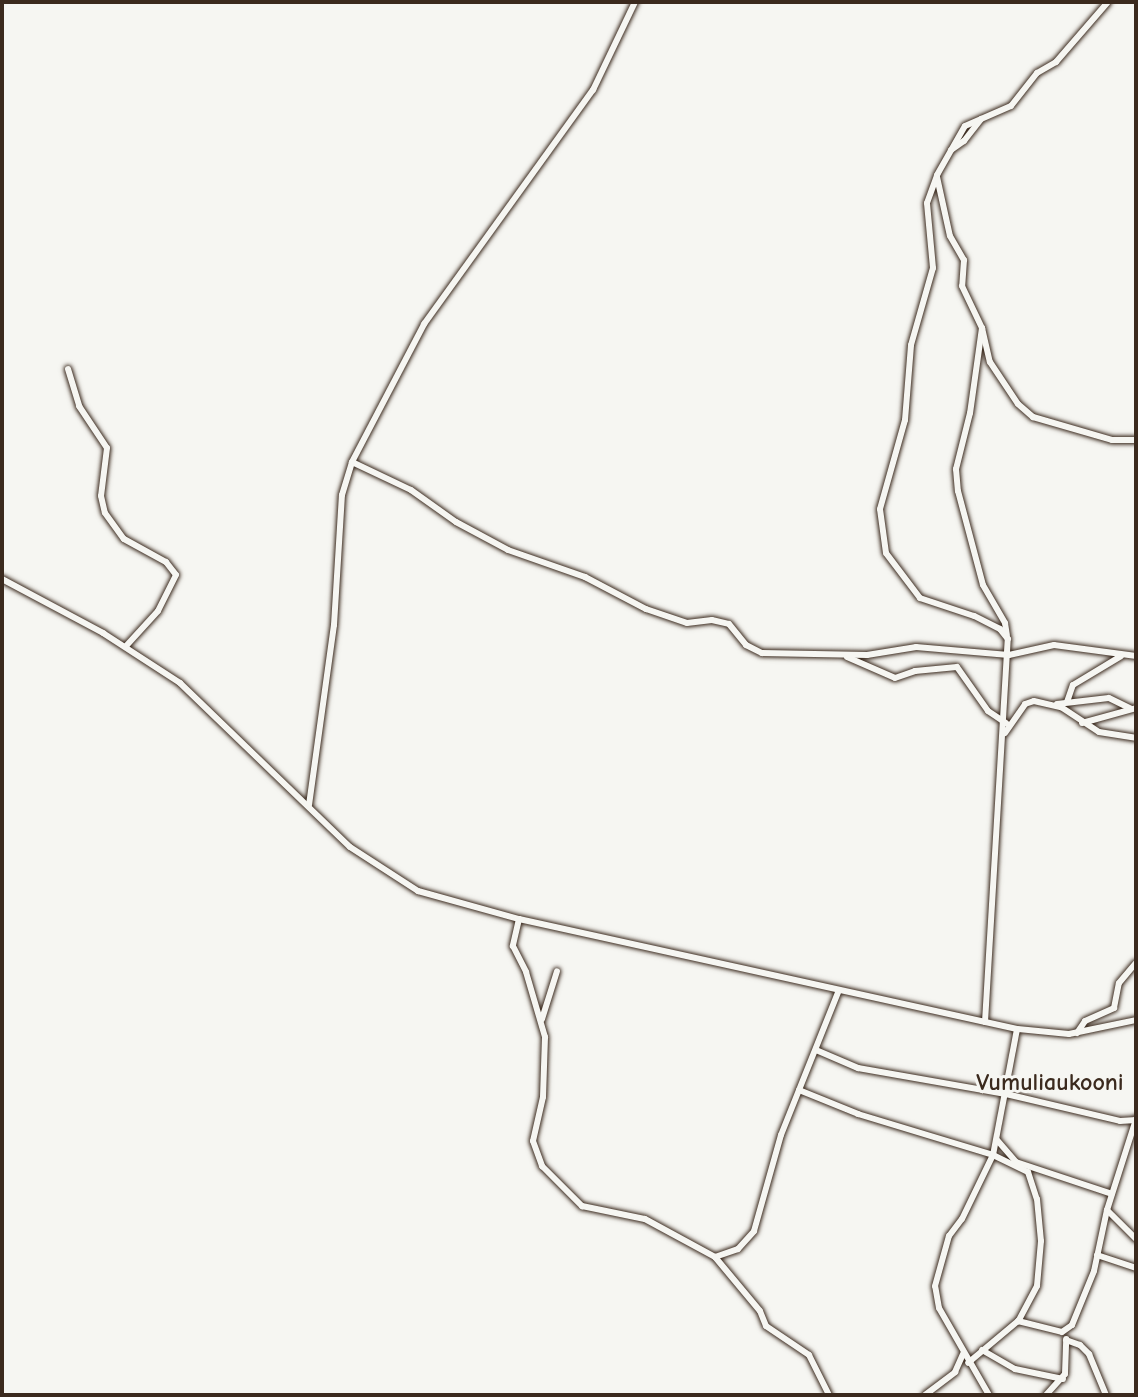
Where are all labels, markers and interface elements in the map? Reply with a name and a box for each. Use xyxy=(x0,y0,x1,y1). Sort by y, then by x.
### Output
district label: Vumuliaukooni xyxy=(976,1069,1124,1097)

